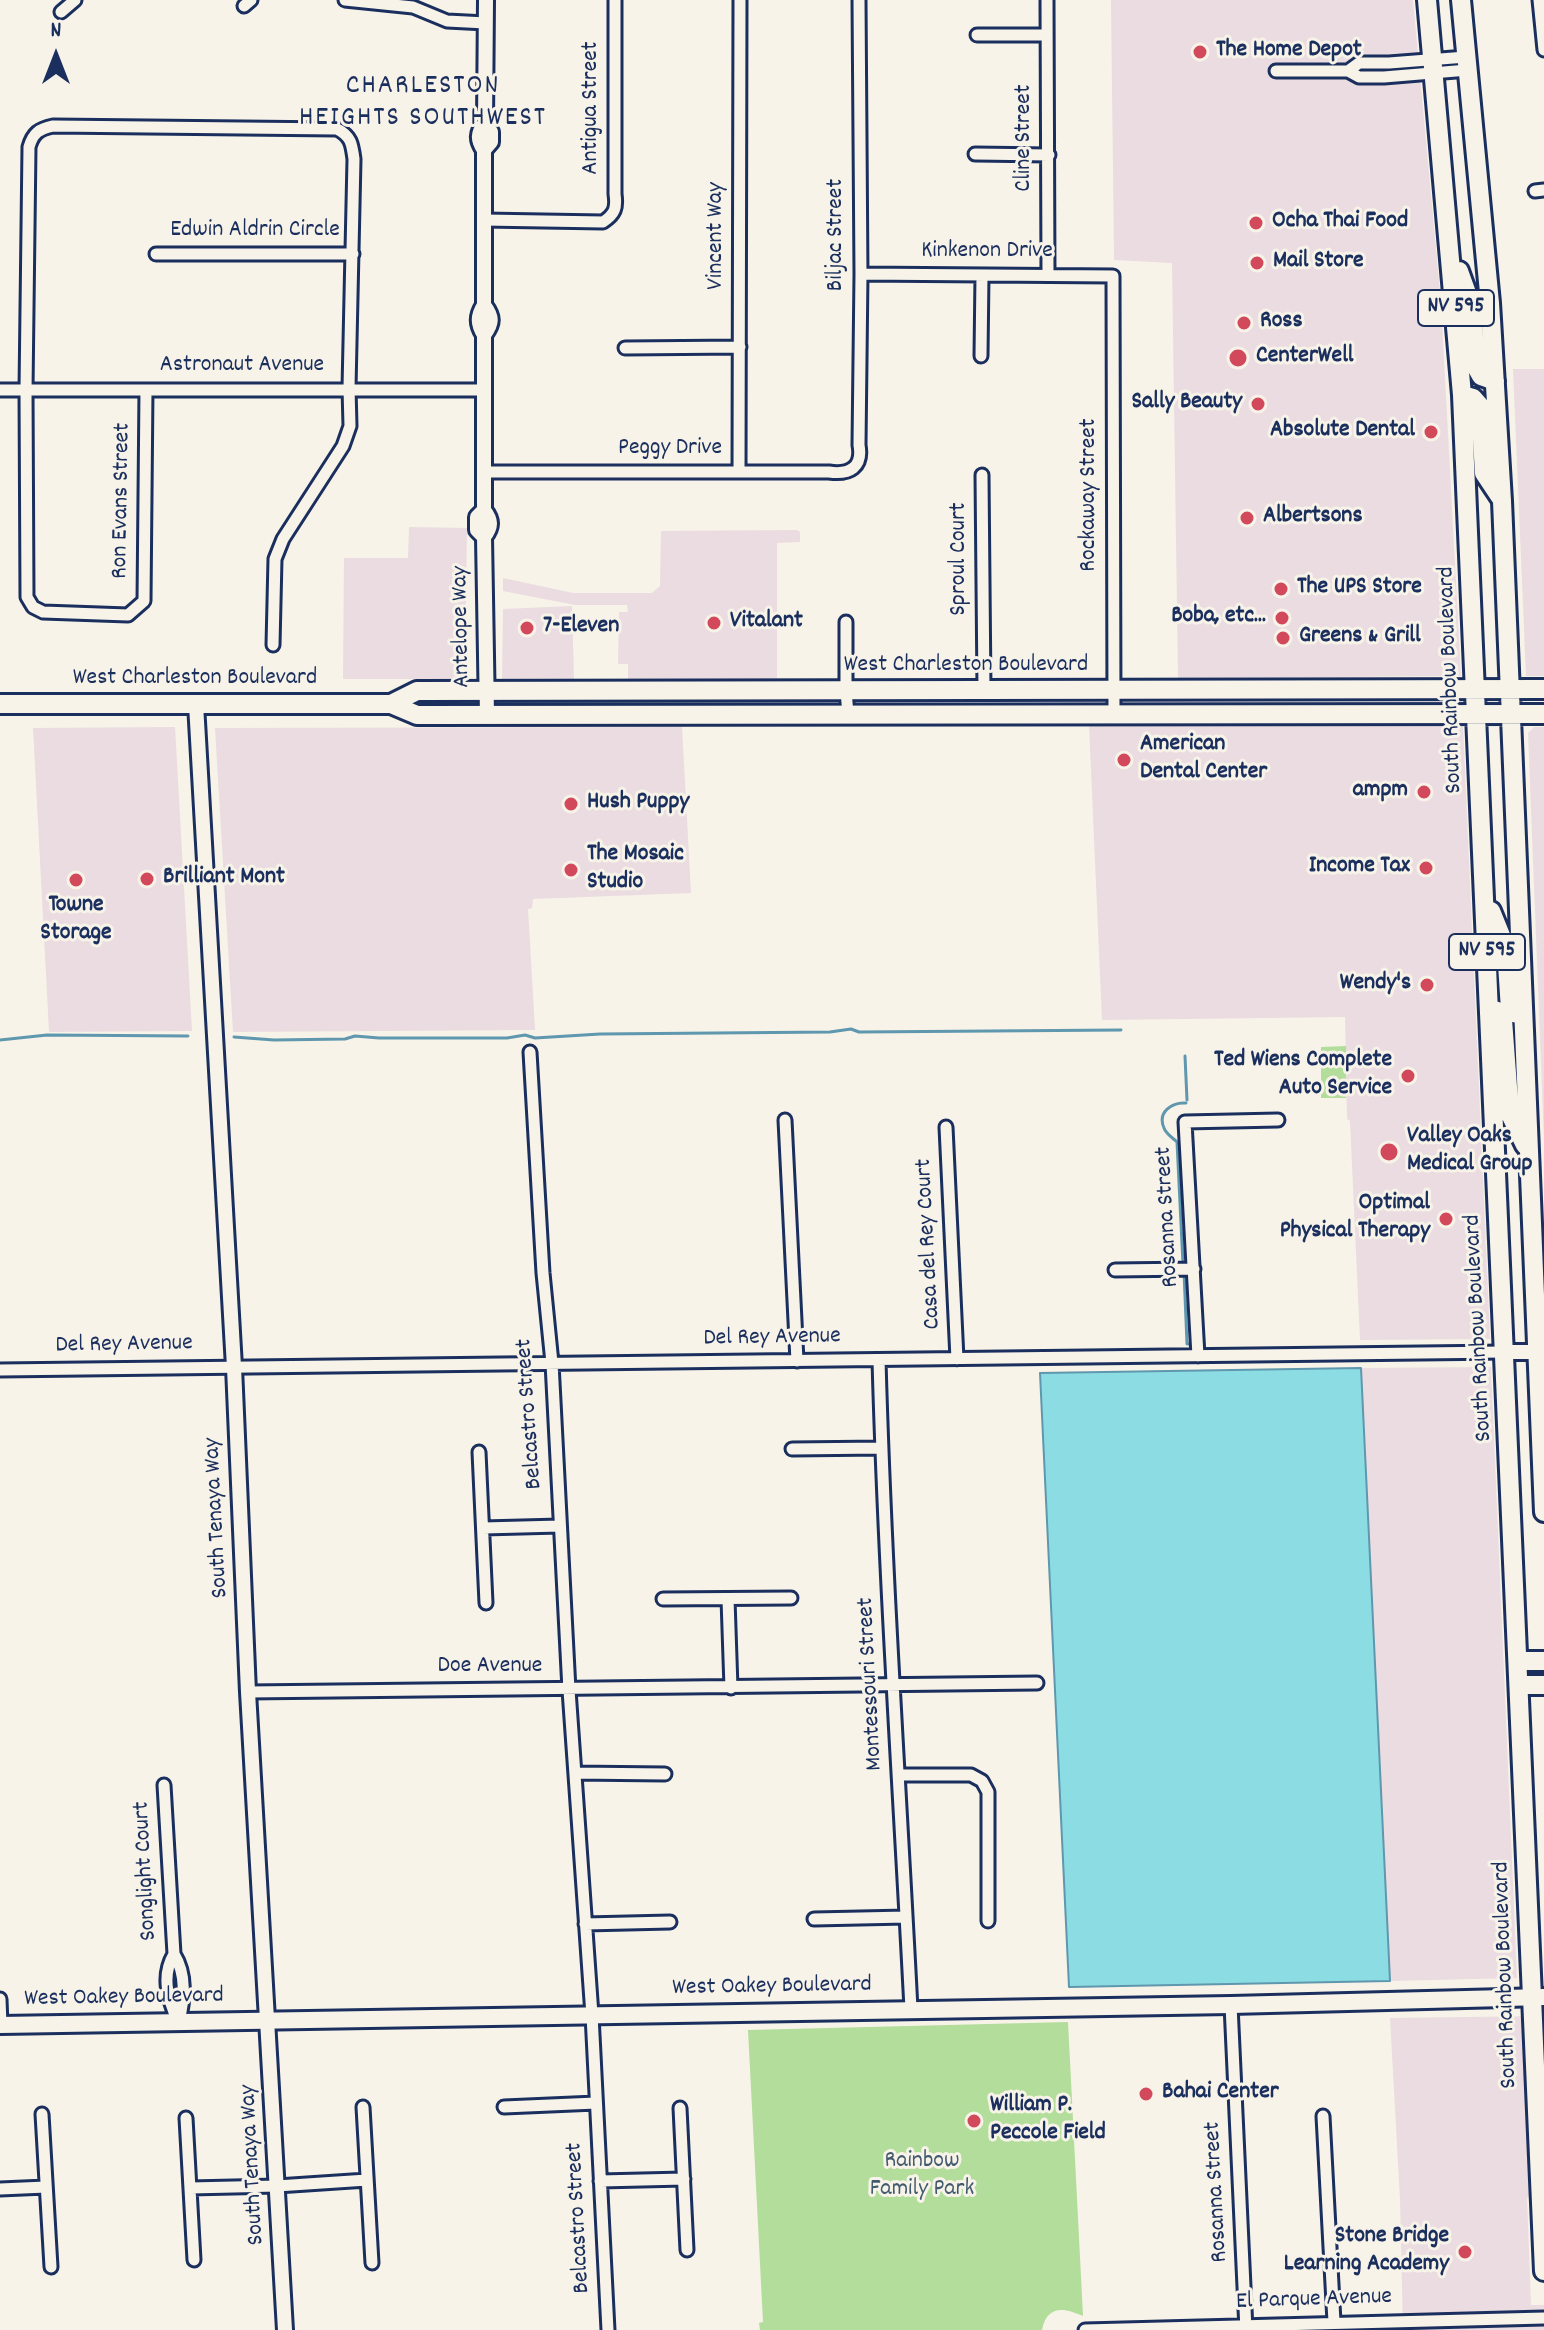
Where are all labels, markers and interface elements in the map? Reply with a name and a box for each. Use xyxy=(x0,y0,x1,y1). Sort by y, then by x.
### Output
north arrow xyxy=(16,16,96,96)
text: N xyxy=(51,16,61,47)
place label: The Home Depot xyxy=(1216,38,1362,66)
street label: Antigua Street xyxy=(579,41,607,175)
marker: The Home Depot xyxy=(1191,43,1209,61)
district label: CHARLESTON HEIGHTS SOUTHWEST xyxy=(299,71,547,137)
street label: Cline Street xyxy=(1012,84,1040,192)
street label: Biljac Street xyxy=(824,179,852,291)
street label: Vincent Way xyxy=(704,182,732,290)
place label: Ocha Thai Food xyxy=(1272,209,1408,237)
marker: Ocha Thai Food xyxy=(1247,214,1265,232)
street label: Edwin Aldrin Circle xyxy=(170,218,340,246)
street label: Kinkenon Drive xyxy=(921,239,1053,267)
place label: Mail Store xyxy=(1273,249,1364,277)
marker: Mail Store xyxy=(1248,254,1266,272)
road number: NV 595 xyxy=(1418,290,1494,326)
place label: Ross xyxy=(1260,309,1303,337)
marker: Ross xyxy=(1235,314,1253,332)
place label: CenterWell xyxy=(1256,344,1354,372)
marker: CenterWell xyxy=(1227,347,1249,369)
street label: Astronaut Avenue xyxy=(160,353,324,381)
place label: Sally Beauty xyxy=(1131,390,1242,418)
marker: Sally Beauty xyxy=(1249,395,1267,413)
street label: Rockaway Street xyxy=(1077,418,1105,572)
place label: Absolute Dental xyxy=(1270,418,1415,446)
street label: Ron Evans Street xyxy=(107,423,139,579)
marker: Absolute Dental xyxy=(1422,423,1440,441)
street label: Peggy Drive xyxy=(618,436,722,464)
street label: Sproul Court xyxy=(947,502,975,616)
place label: Albertsons xyxy=(1263,504,1363,532)
marker: Albertsons xyxy=(1238,509,1256,527)
street label: Antelope Way xyxy=(448,566,478,688)
street label: South Rainbow Boulevard xyxy=(1434,566,1470,794)
place label: The UPS Store xyxy=(1297,575,1422,603)
marker: The UPS Store xyxy=(1272,580,1290,598)
place label: Boba, etc... xyxy=(1171,604,1266,632)
place label: Vitalant xyxy=(730,609,803,637)
marker: Boba, etc... xyxy=(1273,609,1291,627)
place label: 7-Eleven xyxy=(543,614,619,642)
marker: Vitalant xyxy=(705,614,723,632)
marker: 7-Eleven xyxy=(518,619,536,637)
place label: Greens & Grill xyxy=(1299,624,1421,652)
marker: Greens & Grill xyxy=(1274,629,1292,647)
street label: West Charleston Boulevard xyxy=(844,653,1088,681)
street label: West Charleston Boulevard xyxy=(73,666,317,694)
place label: American Dental Center xyxy=(1140,732,1267,788)
marker: American Dental Center xyxy=(1115,751,1133,769)
place label: ampm xyxy=(1353,778,1408,806)
marker: ampm xyxy=(1415,783,1433,801)
place label: Hush Puppy xyxy=(587,790,689,818)
marker: Hush Puppy xyxy=(562,795,580,813)
place label: The Mosaic Studio xyxy=(587,842,684,898)
place label: Income Tax xyxy=(1309,854,1410,882)
marker: Income Tax xyxy=(1417,859,1435,877)
marker: The Mosaic Studio xyxy=(562,861,580,879)
place label: Brilliant Mont xyxy=(163,865,285,893)
marker: Brilliant Mont xyxy=(138,870,156,888)
marker: Towne Storage xyxy=(67,871,85,889)
place label: Towne Storage xyxy=(40,893,112,949)
road number: NV 595 xyxy=(1449,934,1525,970)
place label: Wendy's xyxy=(1340,971,1411,999)
marker: Wendy's xyxy=(1418,976,1436,994)
place label: Ted Wiens Complete Auto Service xyxy=(1214,1048,1392,1104)
marker: Ted Wiens Complete Auto Service xyxy=(1399,1067,1417,1085)
place label: Valley Oaks Medical Group xyxy=(1407,1124,1532,1180)
marker: Valley Oaks Medical Group xyxy=(1378,1141,1400,1163)
street label: Rosanna Street xyxy=(1151,1146,1187,1288)
street label: Casa del Rey Court xyxy=(911,1158,949,1330)
place label: Optimal Physical Therapy xyxy=(1280,1191,1430,1247)
marker: Optimal Physical Therapy xyxy=(1437,1210,1455,1228)
street label: South Rainbow Boulevard xyxy=(1460,1214,1500,1442)
street label: Del Rey Avenue xyxy=(703,1323,841,1355)
street label: Del Rey Avenue xyxy=(55,1330,193,1362)
street label: Belcastro Street xyxy=(511,1338,551,1490)
street label: South Tenaya Way xyxy=(199,1437,237,1599)
street label: Montessouri Street xyxy=(853,1597,891,1771)
street label: Doe Avenue xyxy=(438,1654,542,1682)
street label: Songlight Court xyxy=(129,1801,165,1941)
street label: South Rainbow Boulevard xyxy=(1489,1861,1525,2089)
street label: West Oakey Boulevard xyxy=(672,1972,872,2004)
street label: West Oakey Boulevard xyxy=(24,1983,224,2015)
place label: Bahai Center xyxy=(1162,2080,1279,2108)
street label: South Tenaya Way xyxy=(235,2084,273,2246)
marker: Bahai Center xyxy=(1137,2085,1155,2103)
place label: William P. Peccole Field xyxy=(990,2093,1106,2149)
marker: William P. Peccole Field xyxy=(965,2112,983,2130)
street label: Rosanna Street xyxy=(1200,2121,1236,2263)
street label: Belcastro Street xyxy=(562,2142,598,2294)
park label: Rainbow Family Park xyxy=(870,2149,974,2205)
place label: Stone Bridge Learning Academy xyxy=(1284,2224,1449,2280)
marker: Stone Bridge Learning Academy xyxy=(1456,2243,1474,2261)
street label: El Parque Avenue xyxy=(1236,2284,1392,2318)

